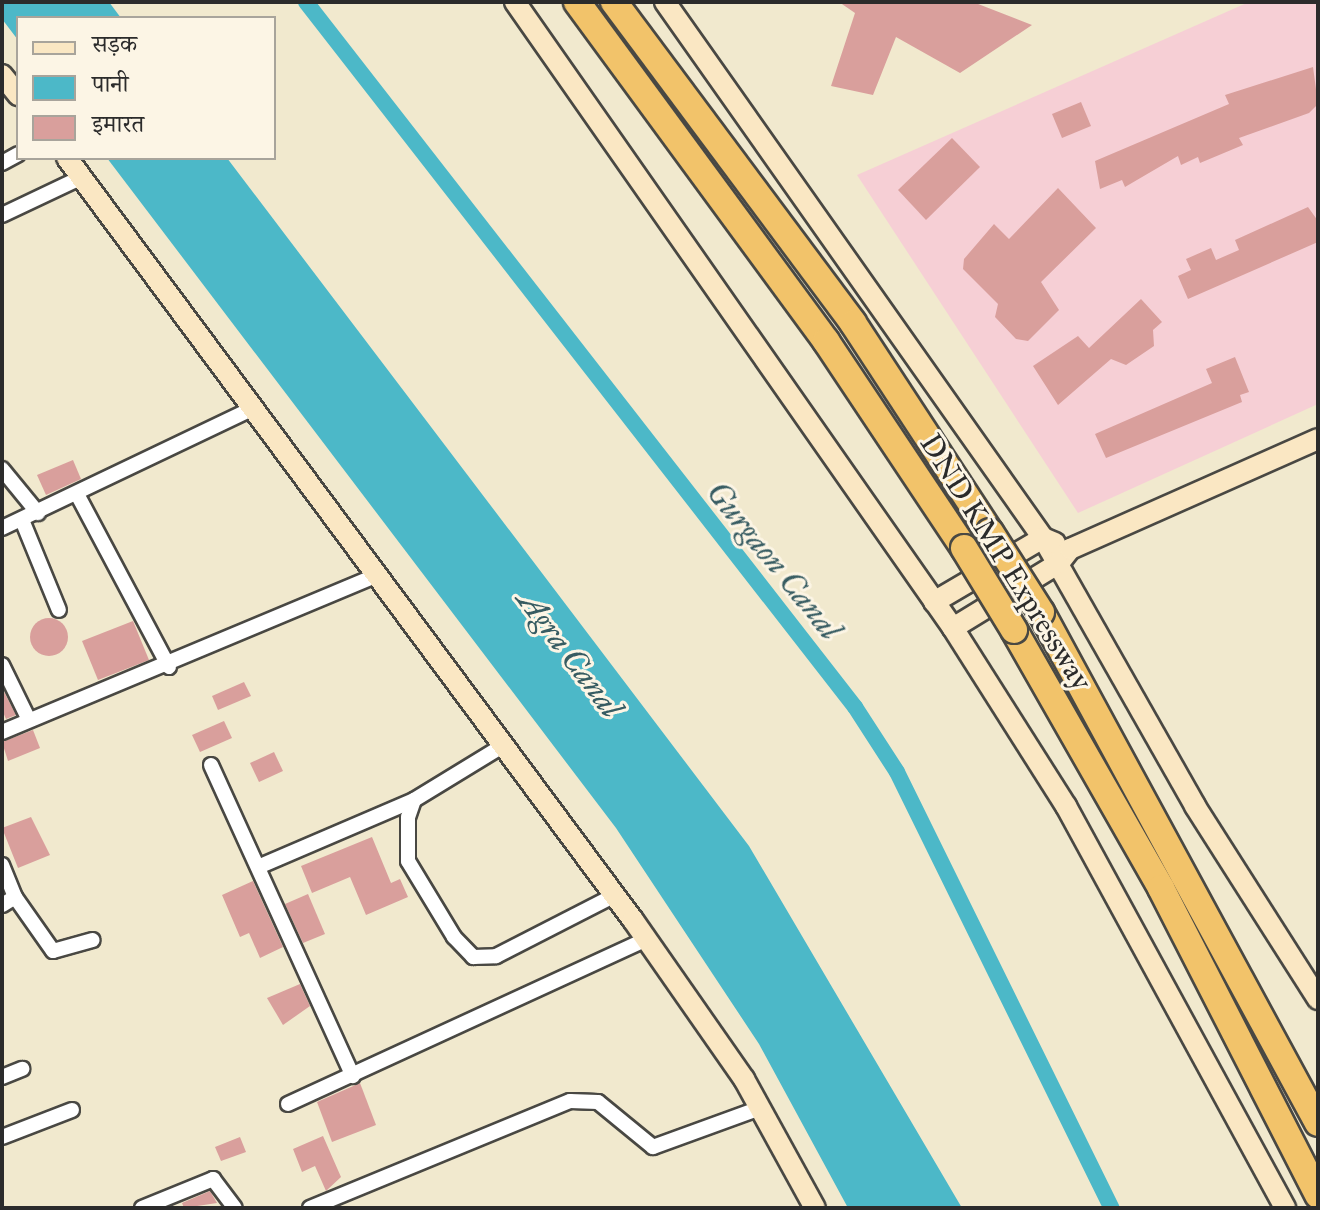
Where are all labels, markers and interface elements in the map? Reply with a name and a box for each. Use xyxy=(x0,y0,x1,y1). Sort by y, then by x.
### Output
legend xyxy=(16,16,276,160)
text: सड़क xyxy=(92,29,137,59)
text: पानी xyxy=(92,69,129,99)
text: इमारत xyxy=(92,109,144,139)
street label: DND KMP Expressway xyxy=(912,427,1100,697)
water label: Gurgaon Canal xyxy=(698,474,848,648)
water label: Agra Canal xyxy=(508,582,630,726)

